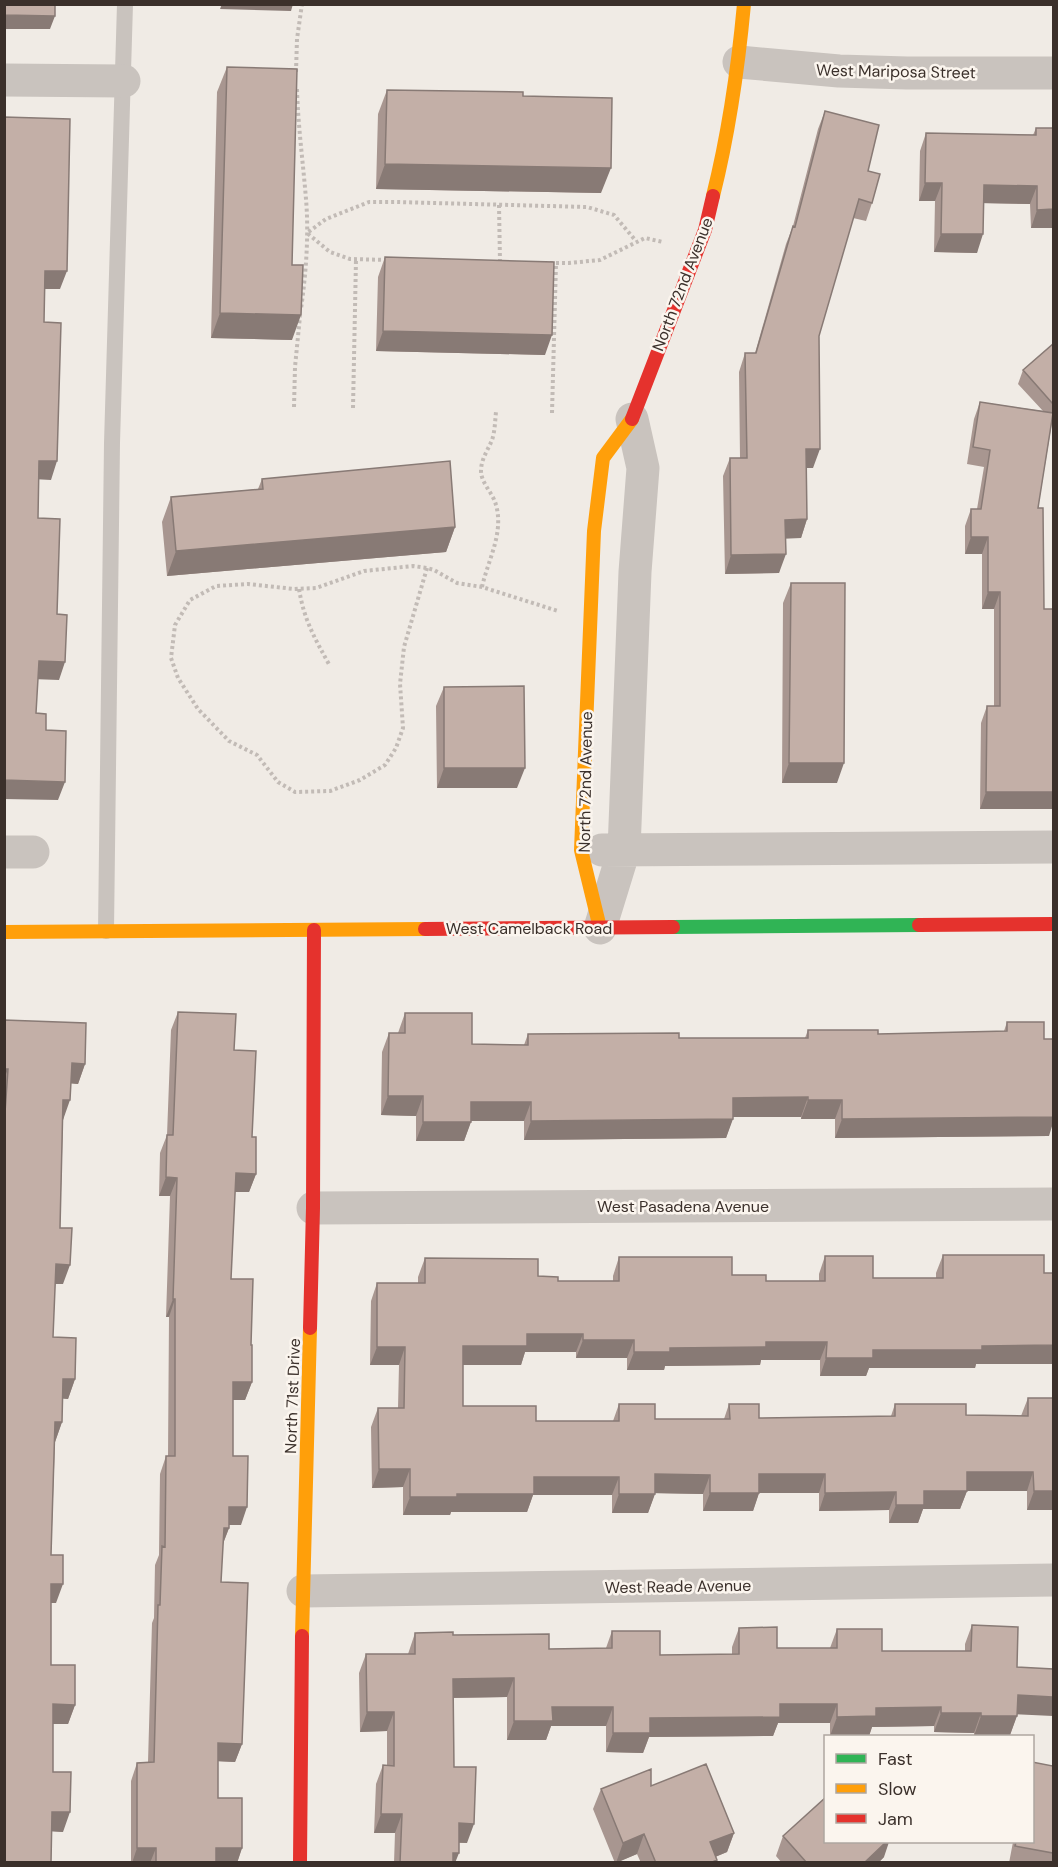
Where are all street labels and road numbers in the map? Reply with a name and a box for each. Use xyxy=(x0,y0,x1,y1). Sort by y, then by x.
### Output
street label: West Mariposa Street xyxy=(816,60,976,83)
street label: North 72nd Avenue xyxy=(647,214,718,354)
street label: North 72nd Avenue xyxy=(574,711,597,853)
street label: West Camelback Road xyxy=(446,918,612,939)
street label: West Pasadena Avenue xyxy=(597,1196,769,1217)
street label: North 71st Drive xyxy=(280,1338,305,1454)
street label: West Reade Avenue xyxy=(605,1575,751,1598)

